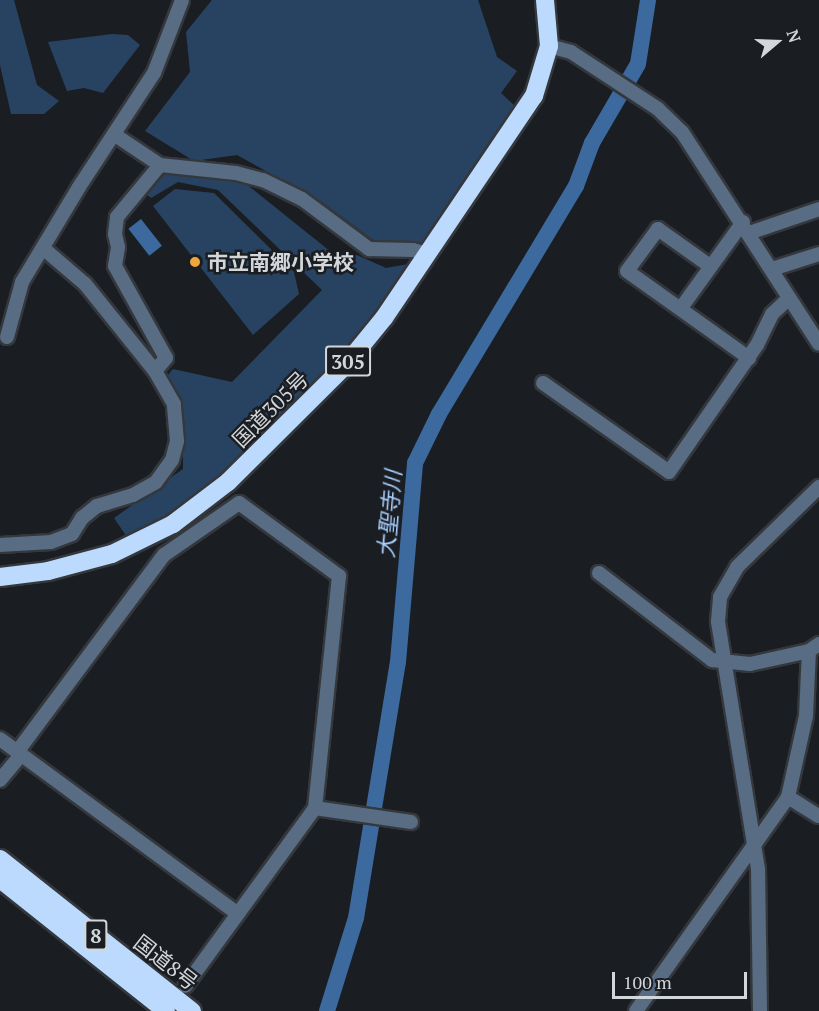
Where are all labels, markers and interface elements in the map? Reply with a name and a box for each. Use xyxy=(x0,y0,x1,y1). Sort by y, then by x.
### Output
north arrow xyxy=(747,12,807,72)
text: N xyxy=(782,27,806,45)
place label: 市立南郷小学校 xyxy=(207,249,354,275)
marker: 市立南郷小学校 xyxy=(188,255,202,269)
road number: 305 xyxy=(324,344,372,378)
street label: 国道305号 xyxy=(227,366,313,452)
water label: 大聖寺川 xyxy=(372,469,406,559)
road number: 8 xyxy=(84,918,108,952)
street label: 国道8号 xyxy=(129,929,203,995)
scale bar xyxy=(615,960,750,998)
text: 100 m xyxy=(623,970,672,994)

